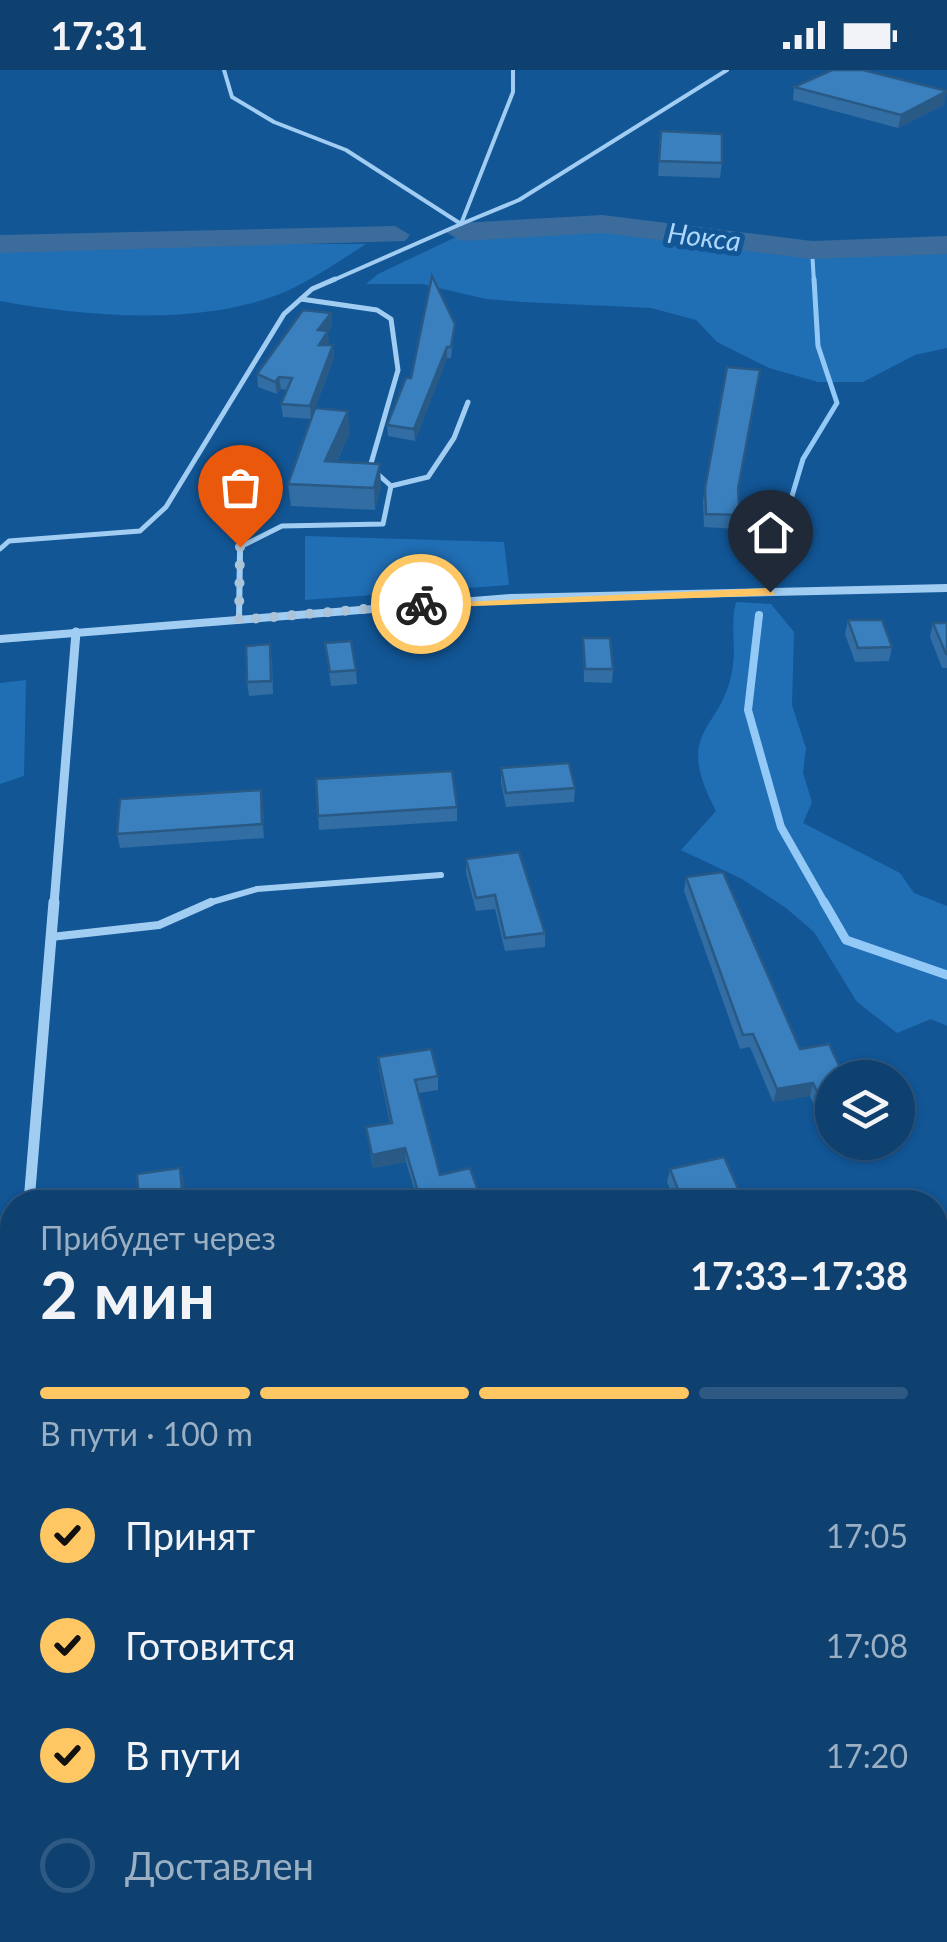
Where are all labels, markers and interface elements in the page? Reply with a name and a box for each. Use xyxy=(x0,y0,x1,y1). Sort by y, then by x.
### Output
text: 17:31 xyxy=(50,12,148,58)
water label: Нокса xyxy=(665,215,743,257)
pin xyxy=(198,445,283,548)
icon: bag xyxy=(213,460,268,515)
pin xyxy=(728,490,813,593)
icon: home xyxy=(743,505,798,560)
courier xyxy=(371,554,471,654)
icon: bike xyxy=(394,577,449,632)
map controls xyxy=(815,1060,915,1160)
button: layers xyxy=(815,1060,915,1160)
text: Прибудет через xyxy=(40,1218,276,1257)
text: 17:33–17:38 xyxy=(690,1252,908,1298)
text: 2 мин xyxy=(40,1255,215,1333)
text: В пути · 100 m xyxy=(40,1414,253,1453)
icon: check xyxy=(40,1508,95,1563)
text: Принят xyxy=(125,1512,255,1558)
text: 17:05 xyxy=(826,1516,908,1555)
icon: check xyxy=(40,1618,95,1673)
text: Готовится xyxy=(125,1622,296,1668)
text: 17:08 xyxy=(826,1626,908,1665)
icon: check xyxy=(40,1728,95,1783)
text: В пути xyxy=(125,1732,241,1778)
text: 17:20 xyxy=(826,1736,908,1775)
text: Доставлен xyxy=(125,1842,314,1888)

